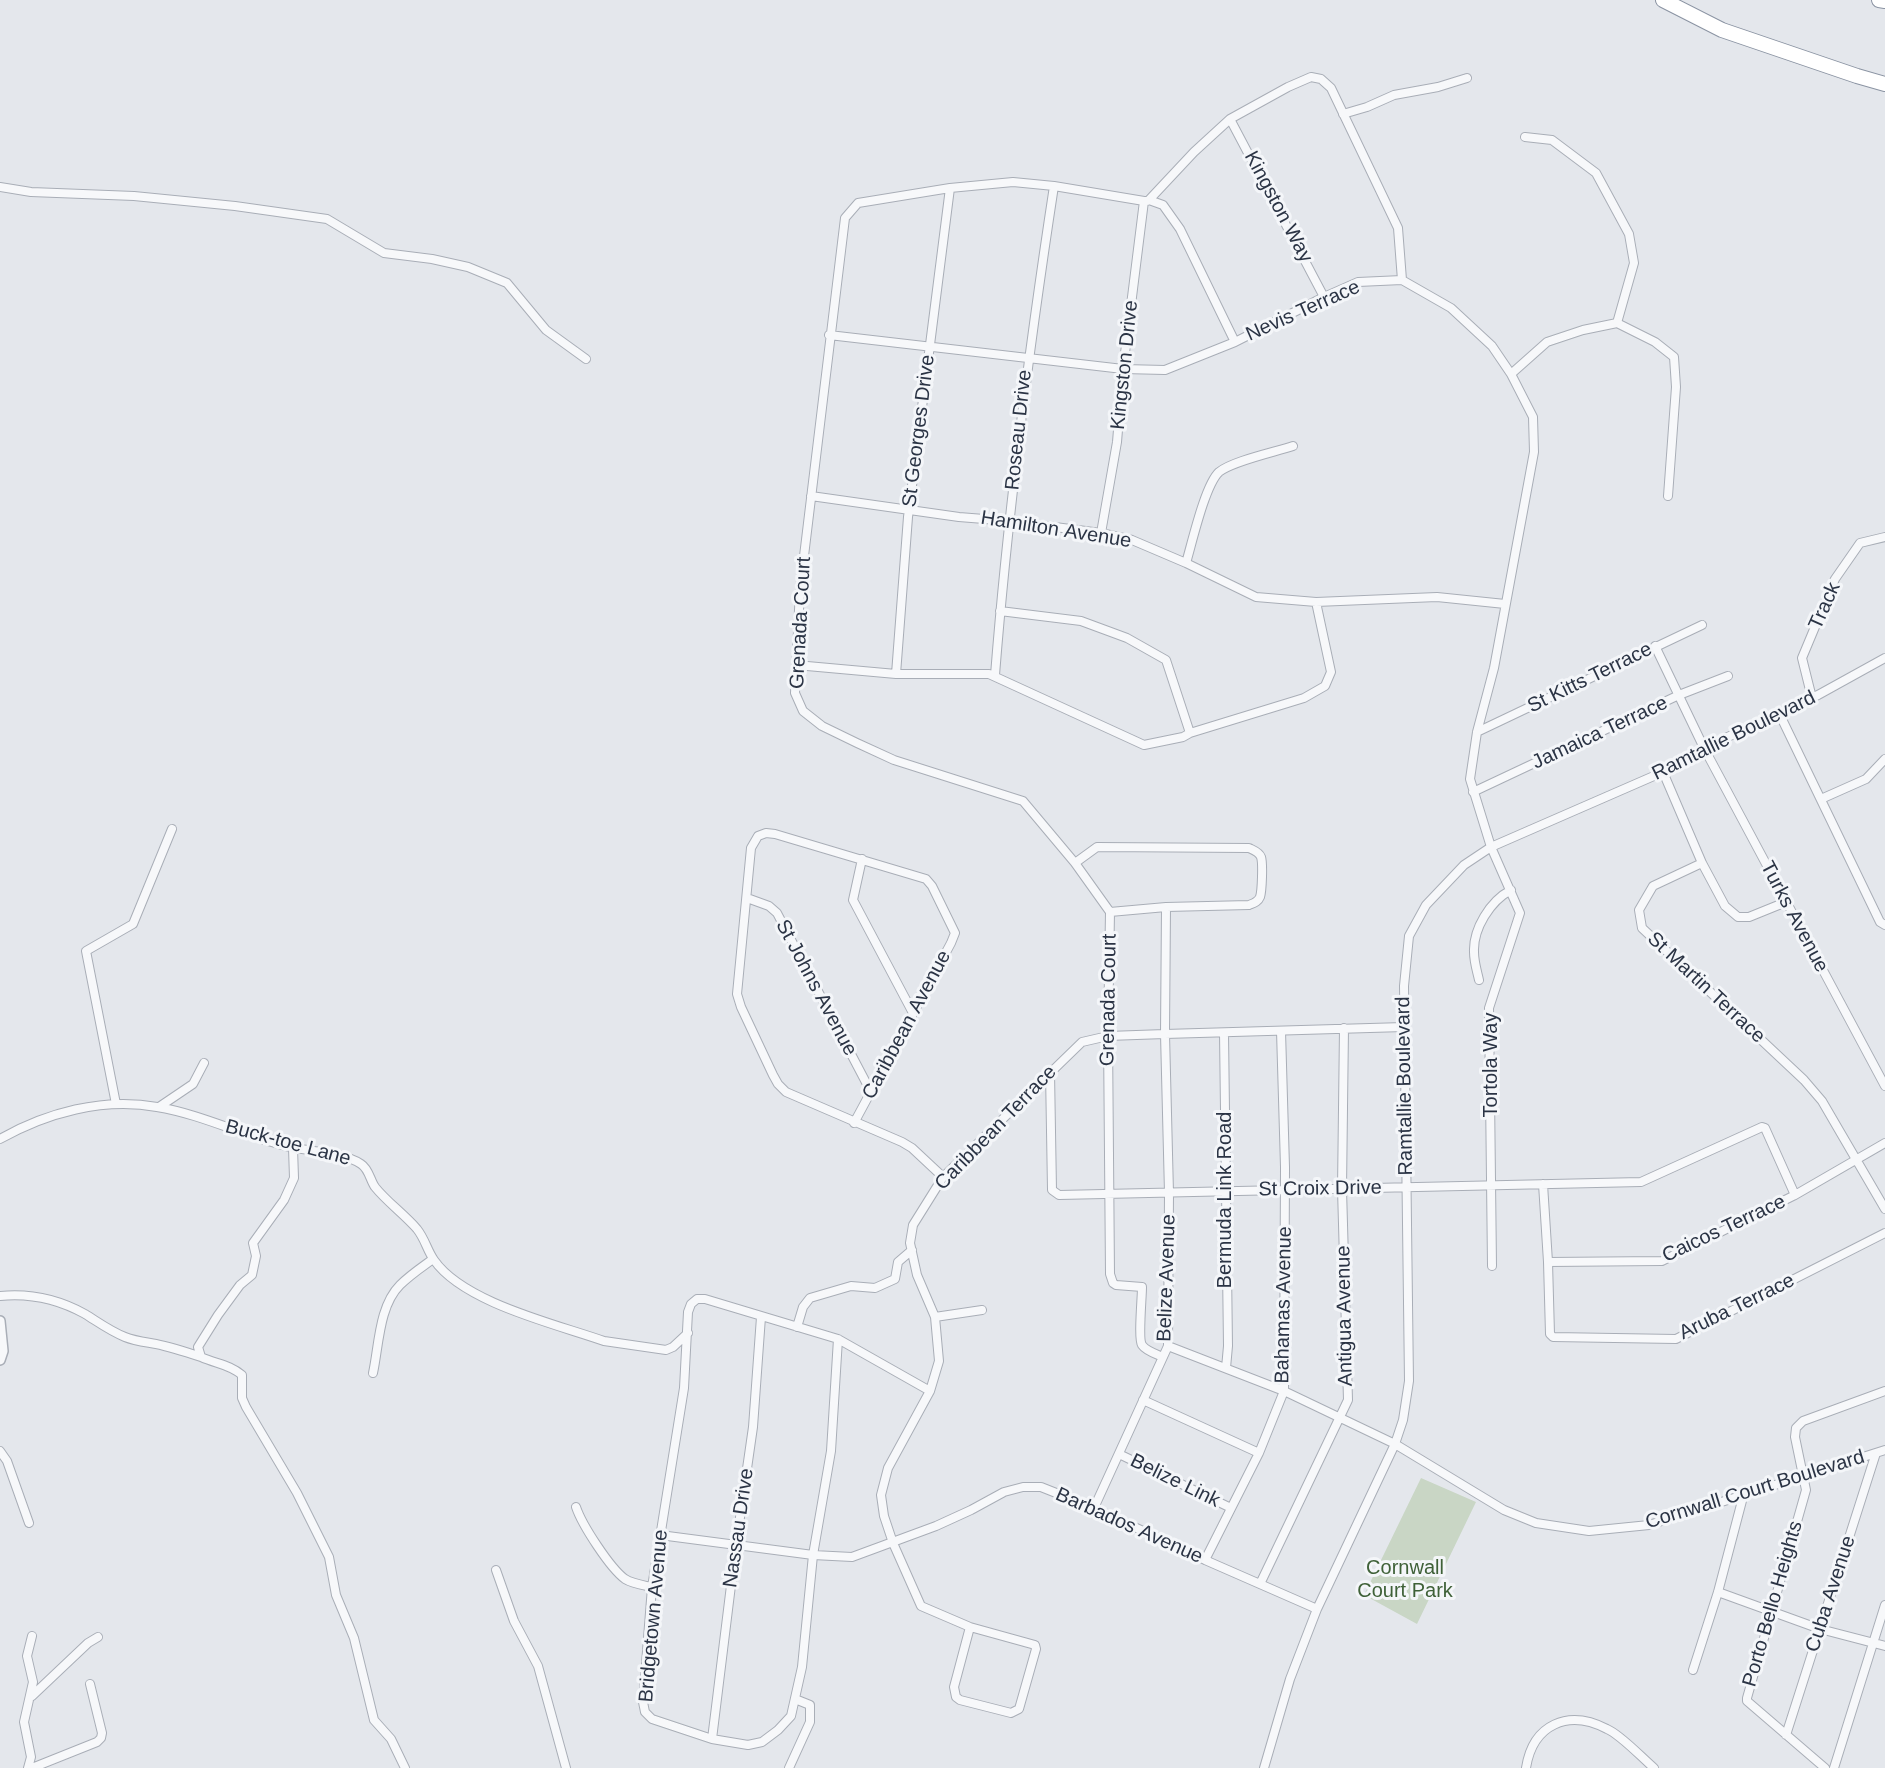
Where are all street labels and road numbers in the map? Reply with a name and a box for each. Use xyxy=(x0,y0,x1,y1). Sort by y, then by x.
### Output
street label: Kingston Way xyxy=(1239,147,1317,267)
street label: Nevis Terrace xyxy=(1242,275,1364,347)
street label: Kingston Drive xyxy=(1106,299,1144,431)
street label: St Georges Drive xyxy=(898,353,940,509)
street label: Roseau Drive xyxy=(1001,368,1037,492)
street label: Hamilton Avenue xyxy=(979,506,1133,554)
street label: Grenada Court xyxy=(786,556,816,690)
street label: Track xyxy=(1804,579,1846,633)
street label: St Kitts Terrace xyxy=(1524,637,1656,719)
street label: Ramtallie Boulevard xyxy=(1648,686,1820,786)
street label: Jamaica Terrace xyxy=(1528,691,1672,775)
street label: Turks Avenue xyxy=(1755,857,1833,977)
street label: St Johns Avenue xyxy=(770,916,862,1060)
street label: St Martin Terrace xyxy=(1642,927,1770,1049)
street label: Grenada Court xyxy=(1096,934,1122,1066)
street label: Caribbean Avenue xyxy=(858,946,956,1104)
street label: Ramtallie Boulevard xyxy=(1391,996,1419,1176)
street label: Tortola Way xyxy=(1479,1013,1503,1117)
street label: Caribbean Terrace xyxy=(930,1060,1062,1196)
street label: Bermuda Link Road xyxy=(1213,1112,1237,1288)
street label: Buck-toe Lane xyxy=(223,1115,353,1171)
street label: St Croix Drive xyxy=(1258,1176,1382,1202)
street label: Caicos Terrace xyxy=(1658,1190,1790,1268)
street label: Belize Avenue xyxy=(1153,1214,1181,1342)
street label: Bahamas Avenue xyxy=(1271,1226,1297,1384)
street label: Antigua Avenue xyxy=(1332,1245,1358,1387)
street label: Aruba Terrace xyxy=(1675,1269,1799,1345)
street label: Cornwall Court Boulevard xyxy=(1643,1445,1867,1535)
street label: Belize Link xyxy=(1126,1449,1224,1513)
street label: Nassau Drive xyxy=(719,1467,759,1589)
street label: Barbados Avenue xyxy=(1052,1483,1206,1569)
street label: Porto Bello Heights xyxy=(1738,1518,1808,1690)
street label: Bridgetown Avenue xyxy=(635,1529,673,1703)
street label: Cuba Avenue xyxy=(1801,1533,1861,1655)

